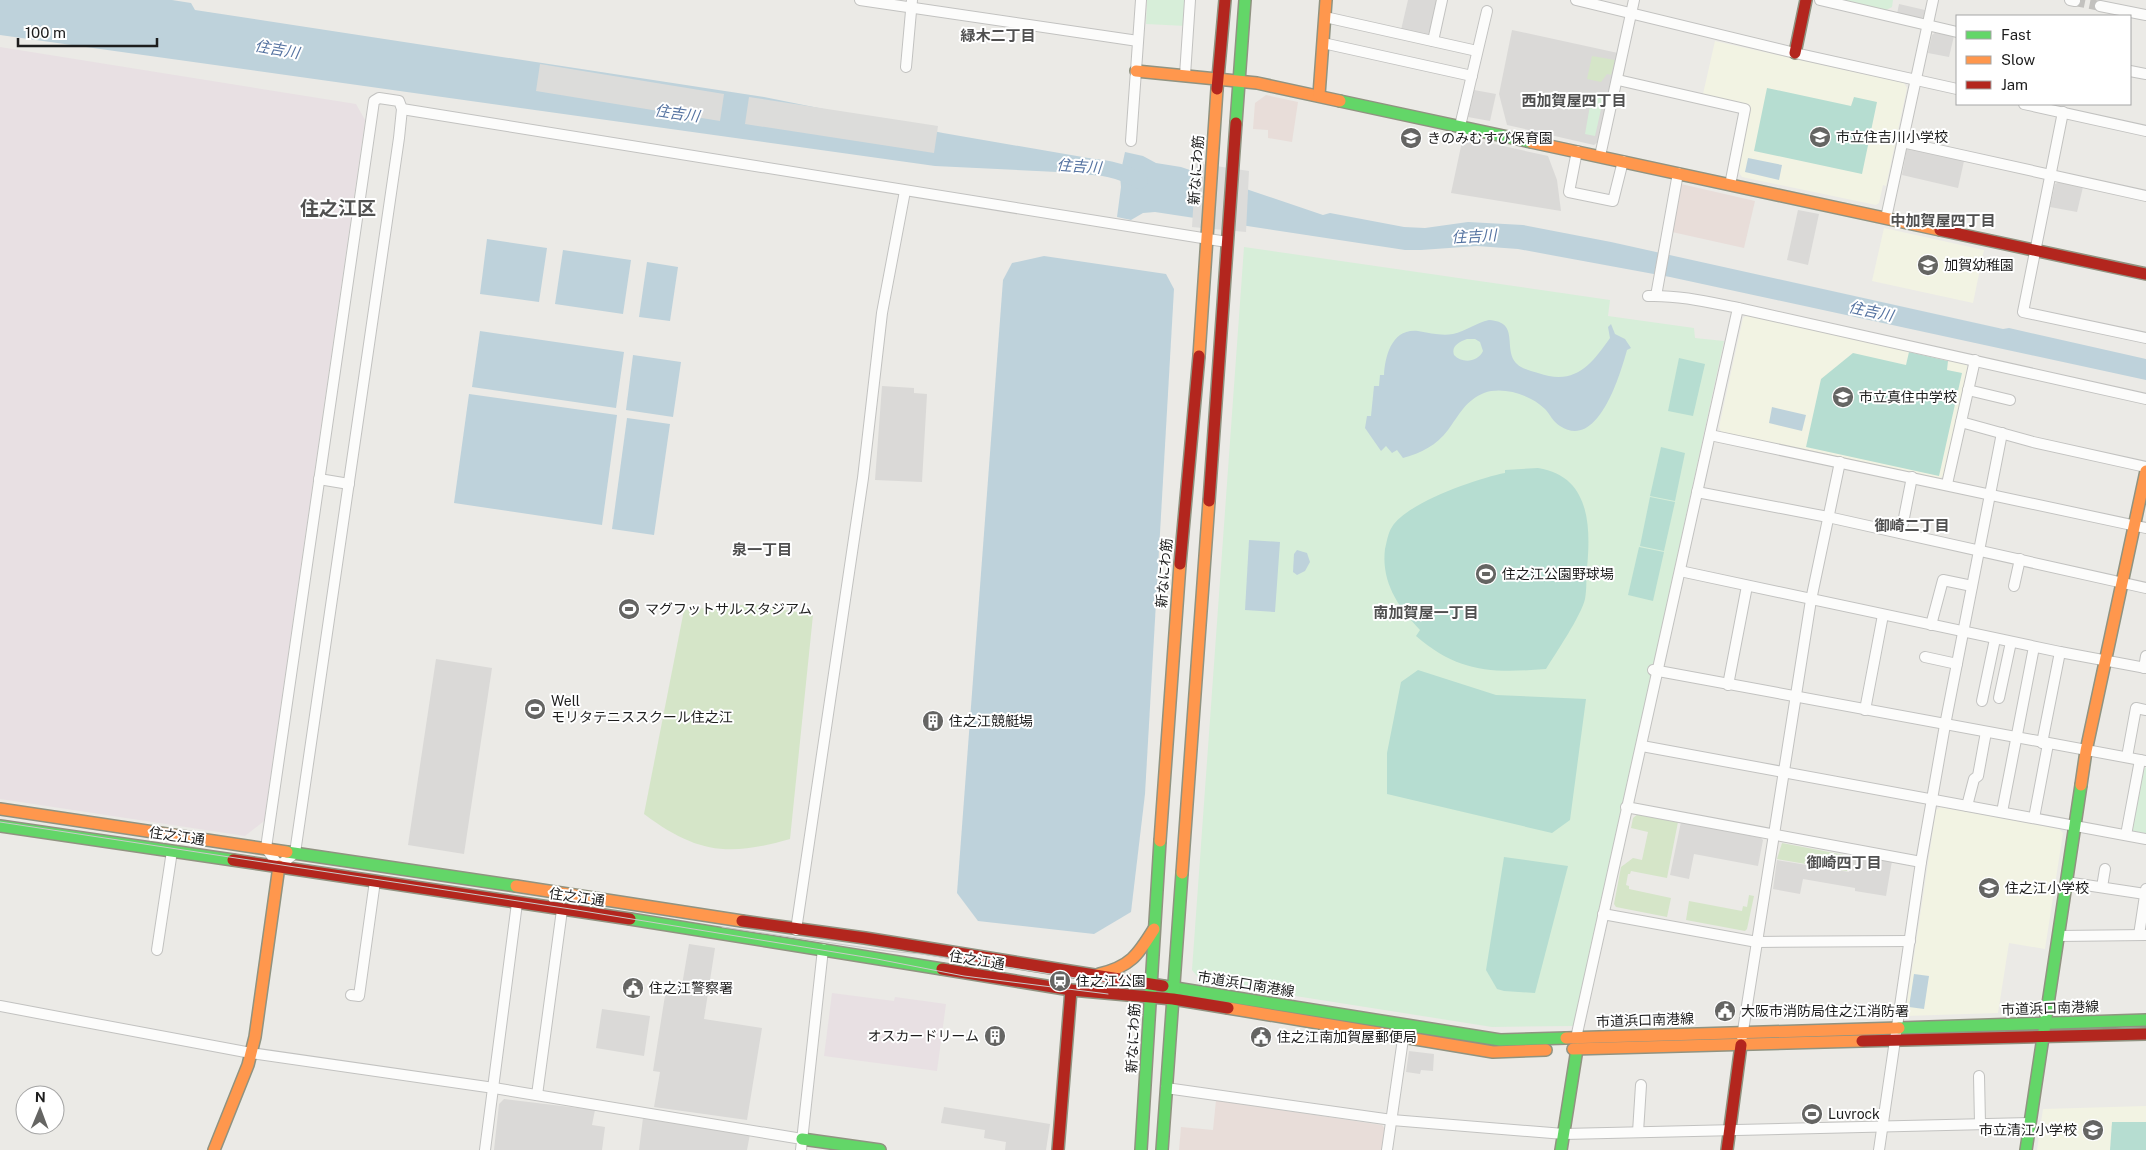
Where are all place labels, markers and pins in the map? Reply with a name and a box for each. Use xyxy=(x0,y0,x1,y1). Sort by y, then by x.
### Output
school or university icon: 市立住吉川小学校 xyxy=(1808,125,1832,149)
school or university icon: きのみむすび保育園 xyxy=(1399,126,1423,150)
place label: 市立住吉川小学校 xyxy=(1836,129,1948,145)
place label: きのみむすび保育園 xyxy=(1427,130,1553,146)
school or university icon: 加賀幼稚園 xyxy=(1916,253,1940,277)
place label: 加賀幼稚園 xyxy=(1944,257,2014,273)
school or university icon: 市立真住中学校 xyxy=(1831,385,1855,409)
place label: 市立真住中学校 xyxy=(1859,389,1957,405)
sports icon: 住之江公園野球場 xyxy=(1474,562,1498,586)
place label: 住之江公園野球場 xyxy=(1502,566,1614,582)
sports icon: マグフットサルスタジアム xyxy=(617,597,641,621)
place label: マグフットサルスタジアム xyxy=(645,601,812,617)
place label: Well モリタテニススクール住之江 xyxy=(551,693,733,725)
sports icon: Well モリタテニススクール住之江 xyxy=(523,697,547,721)
building icon: 住之江競艇場 xyxy=(921,709,945,733)
place label: 住之江競艇場 xyxy=(949,713,1033,729)
school or university icon: 住之江小学校 xyxy=(1977,876,2001,900)
place label: 住之江小学校 xyxy=(2005,880,2089,896)
station icon: 住之江公園 xyxy=(1048,969,1072,993)
place label: 住之江公園 xyxy=(1076,973,1146,989)
public building icon: 住之江警察署 xyxy=(621,976,645,1000)
place label: 住之江警察署 xyxy=(649,980,733,996)
public building icon: 大阪市消防局住之江消防署 xyxy=(1713,999,1737,1023)
place label: 大阪市消防局住之江消防署 xyxy=(1741,1003,1909,1019)
building icon: オスカードリーム xyxy=(983,1024,1007,1048)
public building icon: 住之江南加賀屋郵便局 xyxy=(1249,1025,1273,1049)
place label: オスカードリーム xyxy=(867,1028,979,1044)
place label: 住之江南加賀屋郵便局 xyxy=(1277,1029,1417,1045)
sports icon: Luvrock xyxy=(1800,1102,1824,1126)
place label: Luvrock xyxy=(1828,1106,1880,1122)
school or university icon: 市立清江小学校 xyxy=(2081,1118,2105,1142)
place label: 市立清江小学校 xyxy=(1979,1122,2077,1138)

